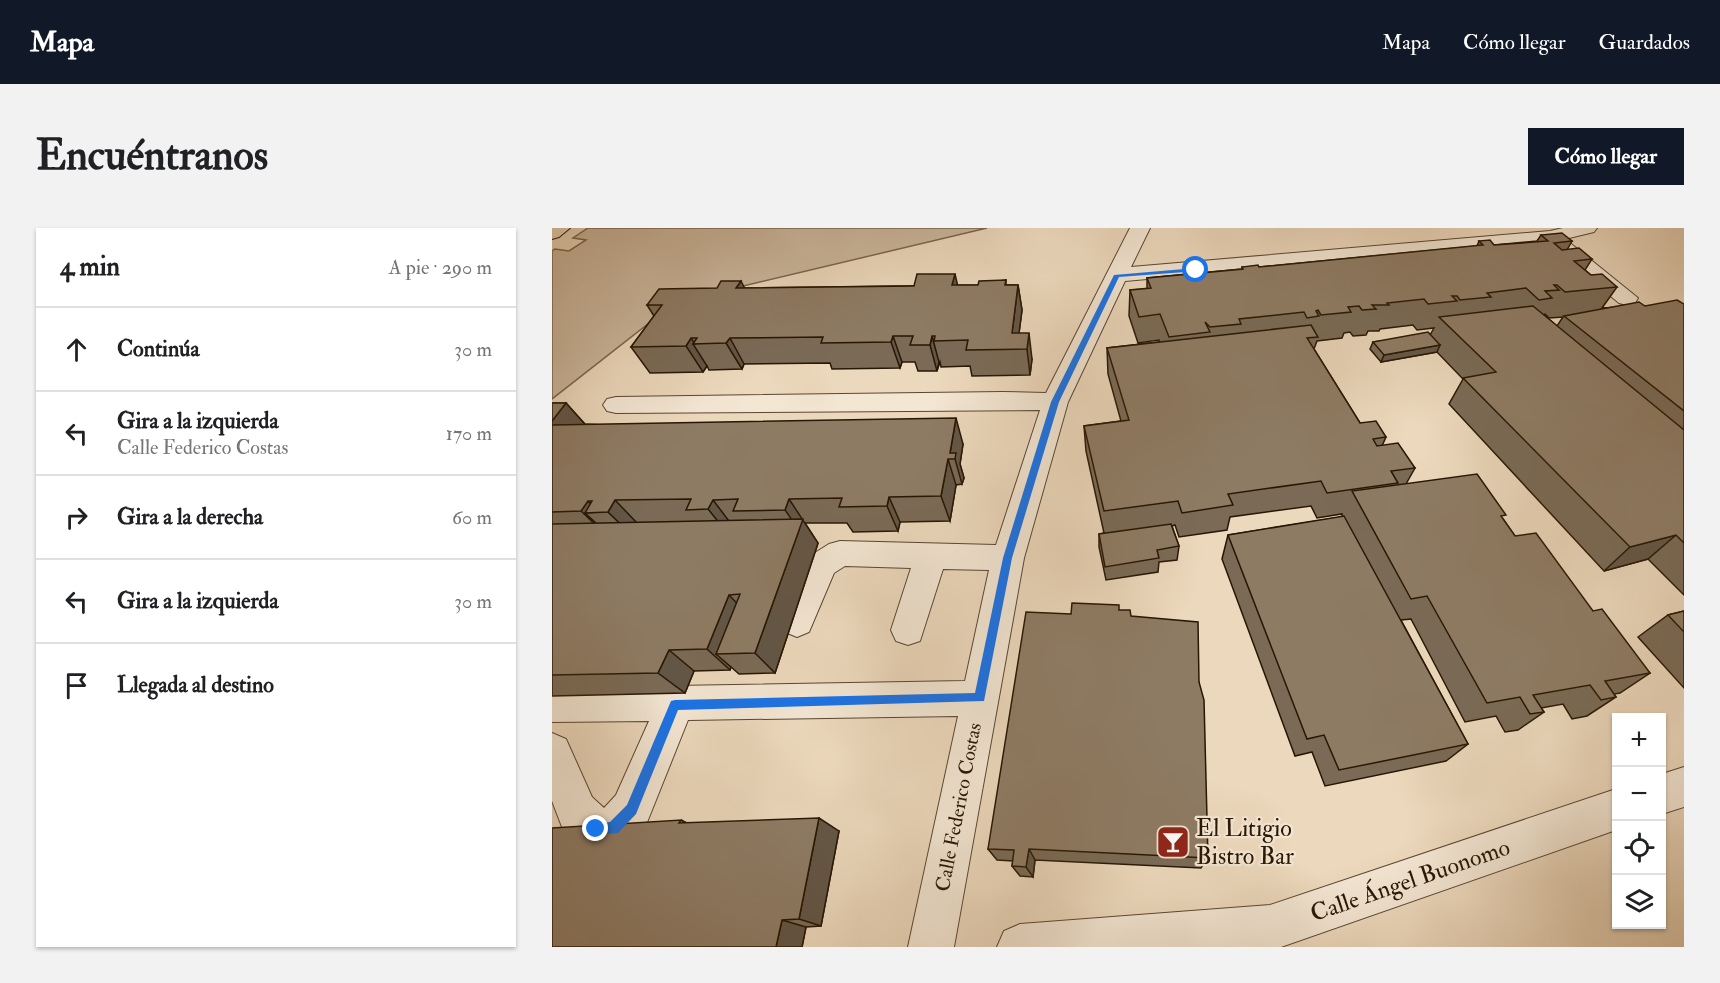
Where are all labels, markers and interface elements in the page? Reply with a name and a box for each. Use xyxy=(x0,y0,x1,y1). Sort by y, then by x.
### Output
text: Mapa xyxy=(30,25,94,60)
text: Mapa xyxy=(1382,29,1430,56)
text: Cómo llegar xyxy=(1463,29,1566,56)
text: Guardados xyxy=(1599,29,1690,56)
button: Cómo llegar xyxy=(1528,128,1684,185)
text: Encuéntranos xyxy=(36,130,268,182)
text: 4 min xyxy=(60,251,120,283)
text: A pie · 290 m xyxy=(389,255,492,280)
route start xyxy=(1182,256,1208,282)
icon: ahead xyxy=(60,333,93,366)
text: Continúa xyxy=(117,335,200,363)
text: 30 m xyxy=(454,337,492,362)
text: Gira a la izquierda xyxy=(117,407,278,435)
icon: left xyxy=(60,417,93,450)
text: 170 m xyxy=(446,421,492,446)
text: Calle Federico Costas xyxy=(117,435,288,460)
icon: right xyxy=(60,501,93,534)
text: Gira a la derecha xyxy=(117,503,263,531)
text: 60 m xyxy=(452,505,492,530)
icon: left xyxy=(60,585,93,618)
text: Gira a la izquierda xyxy=(117,587,278,615)
text: 30 m xyxy=(454,589,492,614)
icon: arrive xyxy=(60,669,93,702)
text: Llegada al destino xyxy=(117,671,274,699)
map controls xyxy=(1612,713,1666,929)
button: + xyxy=(1612,713,1666,767)
street label: Calle Federico Costas xyxy=(930,720,987,894)
button: − xyxy=(1612,767,1666,821)
place label: El Litigio Bistro Bar xyxy=(1196,813,1294,872)
route end xyxy=(582,815,608,841)
button: locate xyxy=(1612,821,1666,875)
bar icon: El Litigio Bistro Bar xyxy=(1155,824,1191,860)
street label: Calle Ángel Buonomo xyxy=(1306,831,1514,929)
button: layers xyxy=(1612,875,1666,929)

